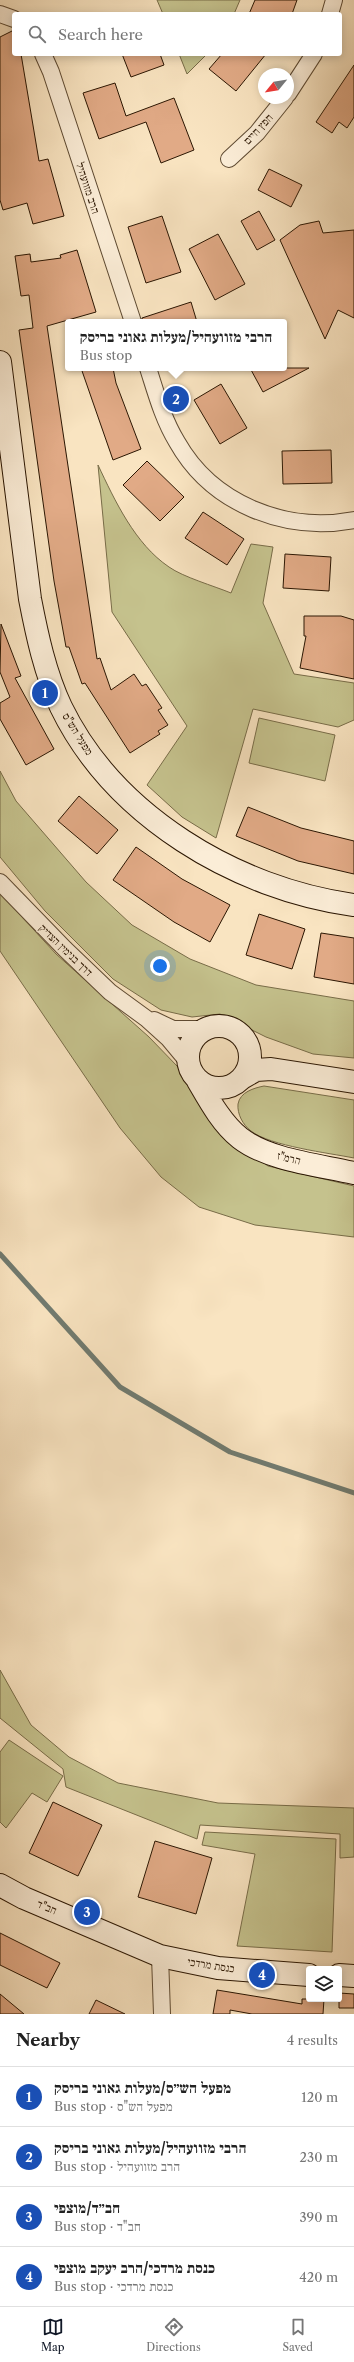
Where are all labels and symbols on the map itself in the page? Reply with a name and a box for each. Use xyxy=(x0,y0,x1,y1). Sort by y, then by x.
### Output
north arrow xyxy=(258,68,294,104)
street label: חפץ חיים xyxy=(240,111,276,147)
street label: הרב מזוועהיל xyxy=(73,160,103,216)
pin: 2 xyxy=(163,384,189,414)
pin: 1 xyxy=(32,678,58,708)
street label: מפעל הש"ס xyxy=(60,710,96,758)
street label: דרך בנימין הצדיק xyxy=(36,921,96,979)
your location xyxy=(150,956,170,976)
street label: הרמ"ז xyxy=(276,1148,302,1168)
street label: חב"ד xyxy=(35,1897,59,1917)
pin: 3 xyxy=(74,1897,100,1927)
street label: כנסת מרדכי xyxy=(186,1954,236,1976)
pin: 4 xyxy=(249,1960,275,1990)

